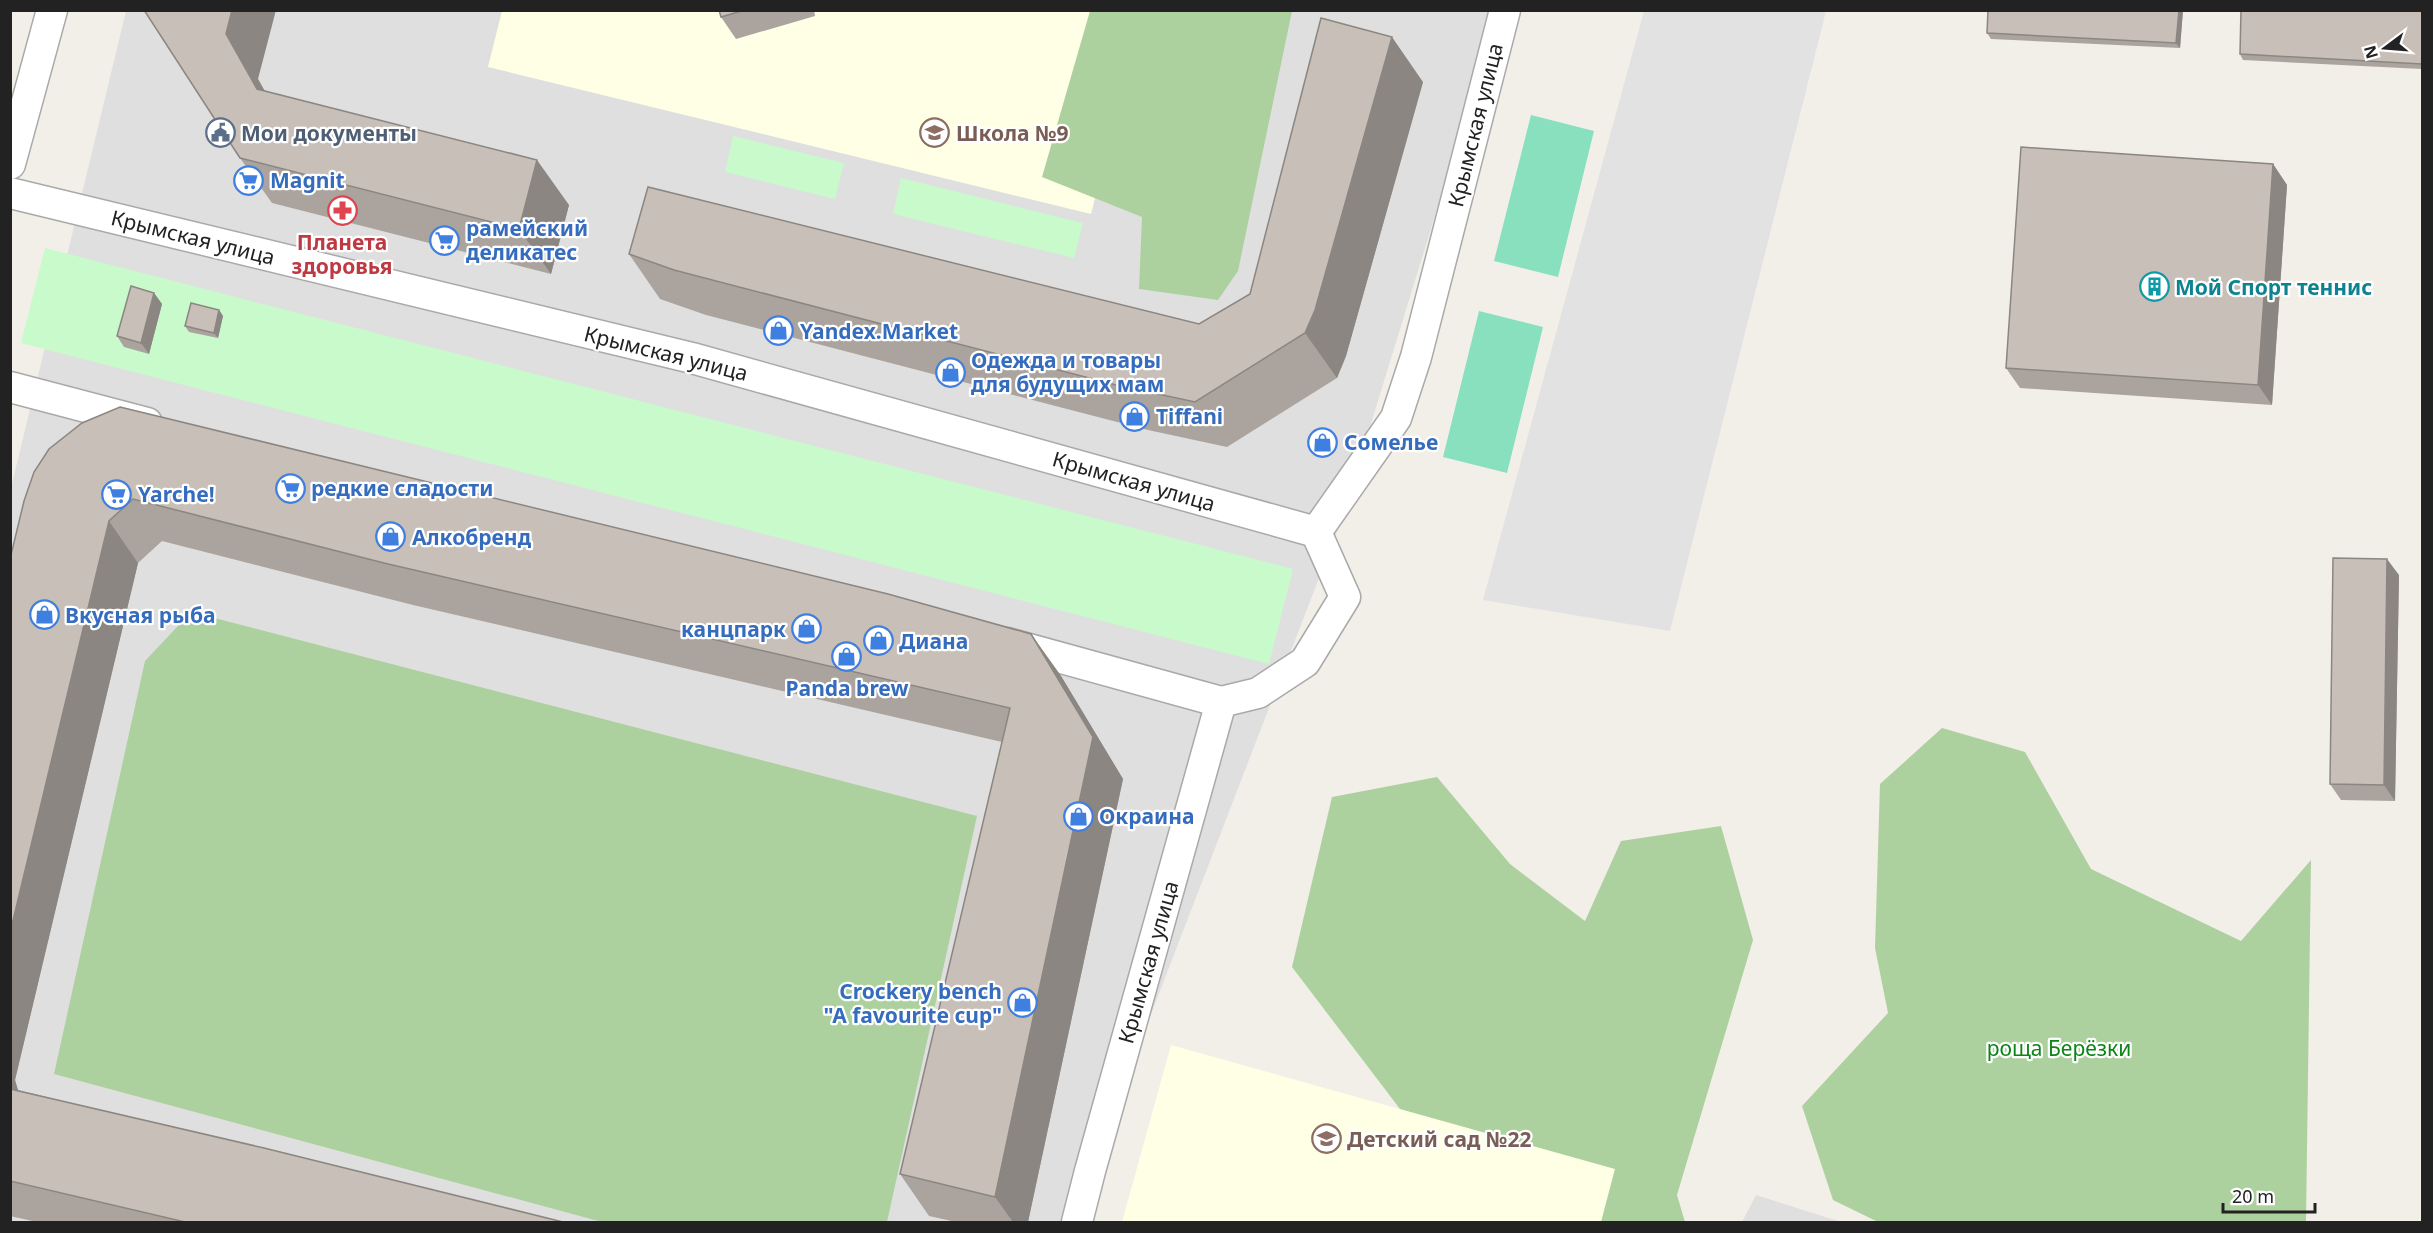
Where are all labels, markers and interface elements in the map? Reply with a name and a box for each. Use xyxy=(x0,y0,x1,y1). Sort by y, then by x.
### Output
north arrow xyxy=(2355,18,2415,78)
street label: Крымская улица xyxy=(1441,40,1509,210)
text: N xyxy=(2358,43,2383,61)
public building icon: Мои документы xyxy=(204,117,236,149)
school or university icon: Школа №9 xyxy=(919,117,951,149)
place label: Мои документы xyxy=(241,119,417,147)
place label: Школа №9 xyxy=(956,119,1069,147)
supermarket icon: Magnit xyxy=(233,164,265,196)
place label: Magnit xyxy=(270,166,345,194)
pharmacy icon: Планета здоровья xyxy=(326,195,358,227)
street label: Крымская улица xyxy=(108,203,278,271)
place label: рамейский деликатес xyxy=(466,214,588,266)
supermarket icon: рамейский деликатес xyxy=(429,224,461,256)
place label: Планета здоровья xyxy=(292,228,392,280)
building icon: Мой Спорт теннис xyxy=(2138,271,2170,303)
place label: Мой Спорт теннис xyxy=(2175,273,2372,301)
shop icon: Yandex.Market xyxy=(763,315,795,347)
place label: Yandex.Market xyxy=(800,317,958,345)
street label: Крымская улица xyxy=(581,319,751,387)
place label: Одежда и товары для будущих мам xyxy=(971,346,1164,398)
shop icon: Одежда и товары для будущих мам xyxy=(934,356,966,388)
shop icon: Tiffani xyxy=(1119,400,1151,432)
place label: Tiffani xyxy=(1156,402,1223,430)
shop icon: Сомелье xyxy=(1307,426,1339,458)
place label: Сомелье xyxy=(1344,428,1438,456)
street label: Крымская улица xyxy=(1049,444,1219,518)
supermarket icon: редкие сладости xyxy=(274,472,306,504)
place label: редкие сладости xyxy=(311,474,493,502)
supermarket icon: Yarche! xyxy=(101,478,133,510)
place label: Yarche! xyxy=(138,480,215,508)
shop icon: Алкобренд xyxy=(375,521,407,553)
place label: Алкобренд xyxy=(412,523,532,551)
shop icon: Вкусная рыба xyxy=(28,599,60,631)
place label: Вкусная рыба xyxy=(65,601,216,629)
shop icon: канцпарк xyxy=(791,613,823,645)
place label: канцпарк xyxy=(681,615,786,643)
shop icon: Диана xyxy=(862,625,894,657)
place label: Диана xyxy=(899,627,968,655)
shop icon: Panda brew xyxy=(831,641,863,673)
place label: Panda brew xyxy=(786,674,908,702)
shop icon: Окраина xyxy=(1062,800,1094,832)
place label: Окраина xyxy=(1099,802,1195,830)
street label: Крымская улица xyxy=(1111,877,1185,1047)
place label: Crockery bench "A favourite cup" xyxy=(824,977,1002,1029)
shop icon: Crockery bench "A favourite cup" xyxy=(1007,987,1039,1019)
park label: роща Берёзки xyxy=(1987,1034,2131,1062)
school or university icon: Детский сад №22 xyxy=(1310,1123,1342,1155)
place label: Детский сад №22 xyxy=(1347,1125,1531,1153)
scale bar xyxy=(2223,1176,2314,1214)
text: 20 m xyxy=(2232,1184,2274,1208)

